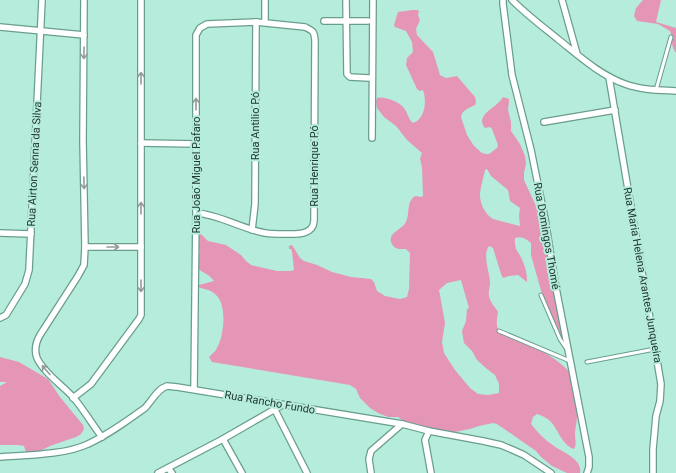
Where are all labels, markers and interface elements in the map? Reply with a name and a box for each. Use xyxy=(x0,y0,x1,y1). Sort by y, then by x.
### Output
one-way arrow xyxy=(80,46,88,59)
one-way arrow xyxy=(137,72,145,85)
street label: Rua Antilio Pó xyxy=(249,92,262,160)
one-way arrow xyxy=(192,98,200,111)
street label: Rua Airton Senna da Silva xyxy=(25,101,44,227)
street label: Rua João Miguel Pafaro xyxy=(190,116,203,234)
street label: Rua Henrique Pó xyxy=(308,125,321,207)
one-way arrow xyxy=(80,176,87,189)
street label: Rua Domingos Thomé xyxy=(531,182,562,291)
street label: Rua Maria Helena Arantes Junqueira xyxy=(621,186,664,364)
one-way arrow xyxy=(137,202,145,215)
one-way arrow xyxy=(106,243,119,251)
one-way arrow xyxy=(137,279,145,292)
one-way arrow xyxy=(42,365,51,376)
street label: Rua Rancho Fundo xyxy=(224,388,316,417)

